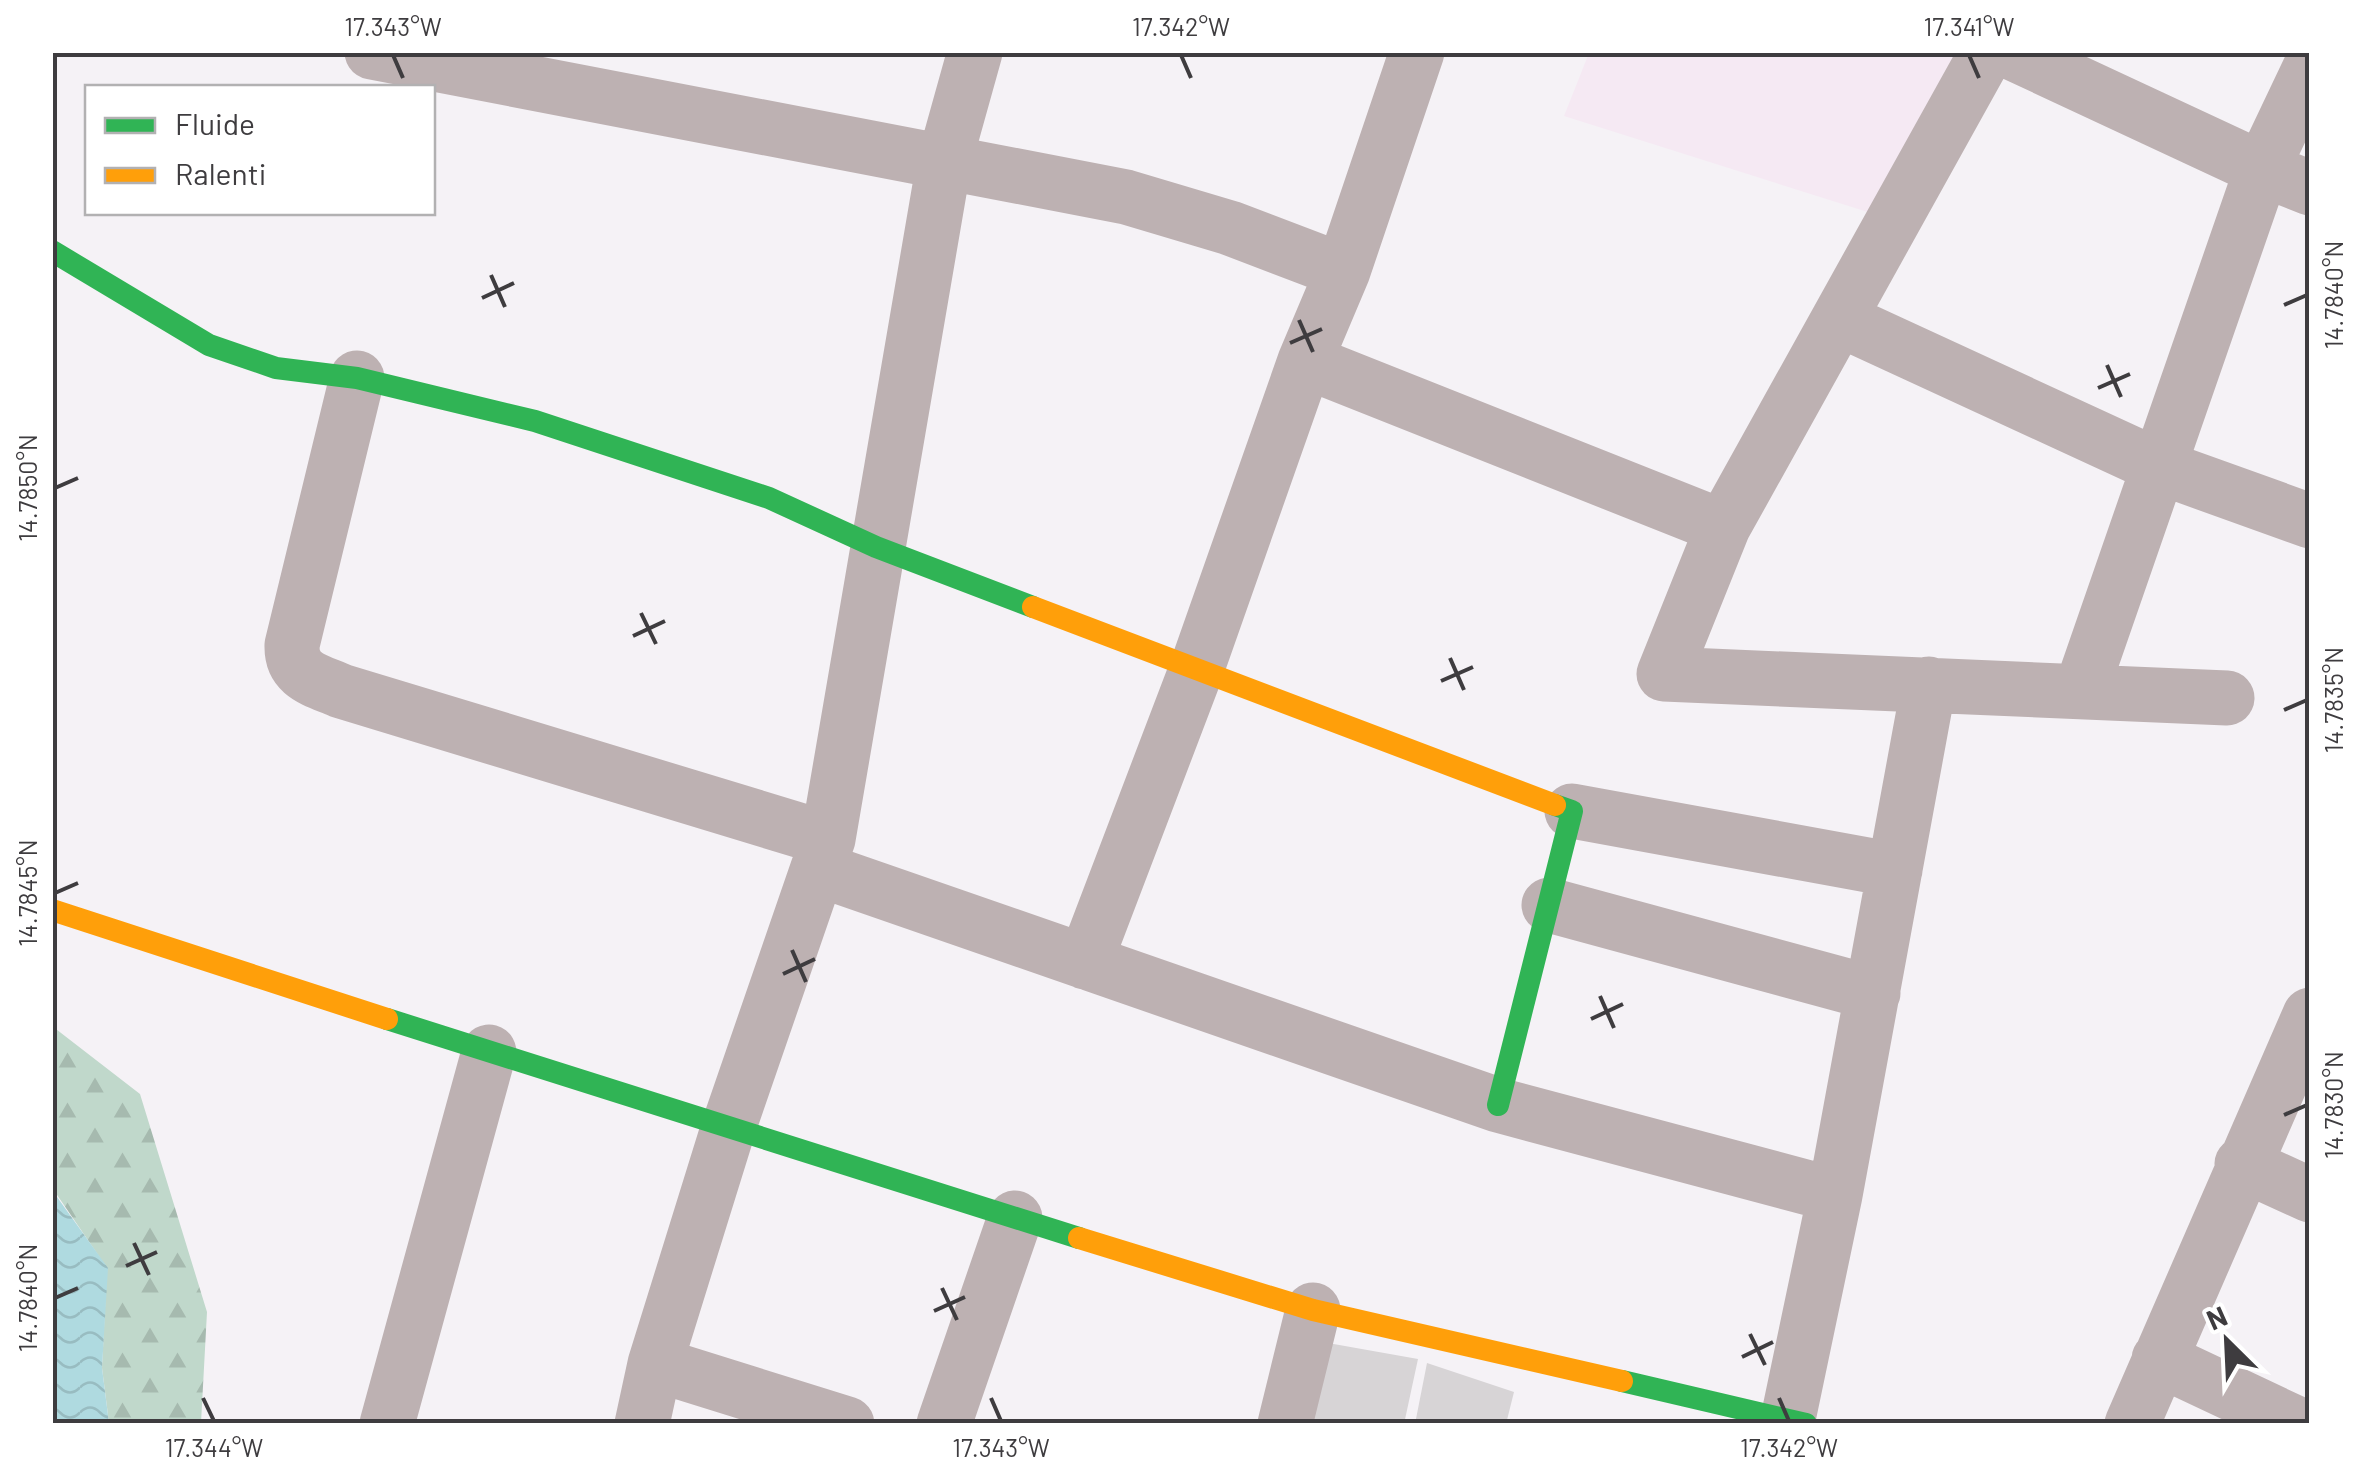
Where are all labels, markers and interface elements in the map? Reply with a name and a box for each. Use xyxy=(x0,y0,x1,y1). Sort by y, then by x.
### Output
text: 17.343°W xyxy=(344,11,442,41)
text: 17.342°W xyxy=(1132,11,1230,41)
text: 17.341°W xyxy=(1924,11,2015,41)
legend xyxy=(85,85,435,215)
text: Fluide xyxy=(175,105,255,141)
text: Ralenti xyxy=(175,155,266,191)
text: 14.7840°N xyxy=(2318,241,2348,349)
text: 14.7850°N xyxy=(12,434,42,542)
text: 14.7835°N xyxy=(2318,647,2348,753)
text: 14.7845°N xyxy=(12,839,42,947)
text: 14.7830°N xyxy=(2318,1051,2348,1159)
text: 14.7840°N xyxy=(12,1244,42,1352)
north arrow xyxy=(2177,1291,2277,1391)
text: N xyxy=(2201,1298,2232,1337)
text: 17.344°W xyxy=(165,1432,263,1462)
text: 17.343°W xyxy=(952,1432,1050,1462)
text: 17.342°W xyxy=(1740,1432,1838,1462)

